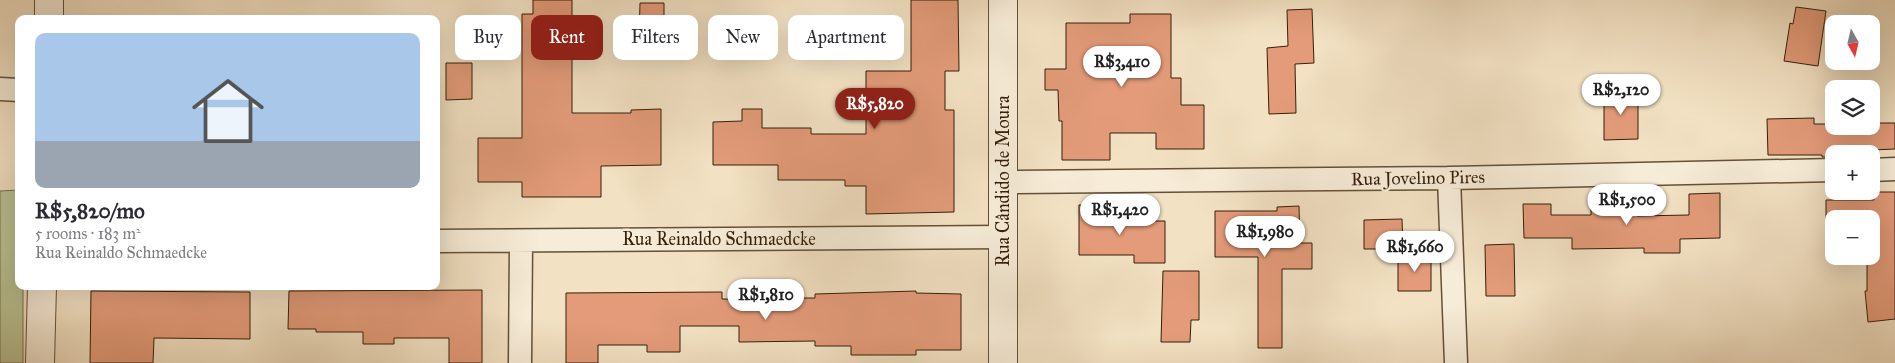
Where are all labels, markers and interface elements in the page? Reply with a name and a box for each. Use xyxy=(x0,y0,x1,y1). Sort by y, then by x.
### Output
chip: Buy xyxy=(455,15,521,60)
chip: Rent xyxy=(531,15,603,60)
chip: Filters xyxy=(613,15,698,60)
chip: New xyxy=(708,15,778,60)
chip: Apartment xyxy=(788,15,904,60)
north arrow xyxy=(1825,15,1880,70)
map controls xyxy=(1825,15,1880,265)
pin: R$3,410 xyxy=(1076,46,1168,88)
text: R$3,410 xyxy=(1094,52,1150,71)
icon: home xyxy=(183,66,273,156)
pin: R$2,120 xyxy=(1575,74,1667,116)
text: R$2,120 xyxy=(1593,80,1649,99)
button: layers xyxy=(1825,80,1880,135)
pin: R$5,820 xyxy=(829,88,921,130)
text: R$5,820 xyxy=(846,94,904,113)
street label: Rua Cândido de Moura xyxy=(992,95,1014,267)
button: + xyxy=(1825,145,1880,200)
street label: Rua Jovelino Pires xyxy=(1351,166,1485,191)
pin: R$1,500 xyxy=(1581,184,1673,226)
text: R$1,500 xyxy=(1598,190,1656,209)
pin: R$1,420 xyxy=(1074,194,1166,236)
text: R$5,820/mo xyxy=(35,198,145,224)
text: R$1,420 xyxy=(1091,200,1149,219)
button: − xyxy=(1825,210,1880,265)
pin: R$1,980 xyxy=(1219,216,1311,258)
text: R$1,980 xyxy=(1236,222,1294,241)
text: 5 rooms · 183 m² xyxy=(35,224,141,243)
street label: Rua Reinaldo Schmaedcke xyxy=(622,228,816,250)
pin: R$1,660 xyxy=(1369,230,1461,273)
text: R$1,660 xyxy=(1386,237,1444,256)
text: Rua Reinaldo Schmaedcke xyxy=(35,243,207,262)
pin: R$1,810 xyxy=(720,278,812,321)
text: R$1,810 xyxy=(738,285,794,304)

